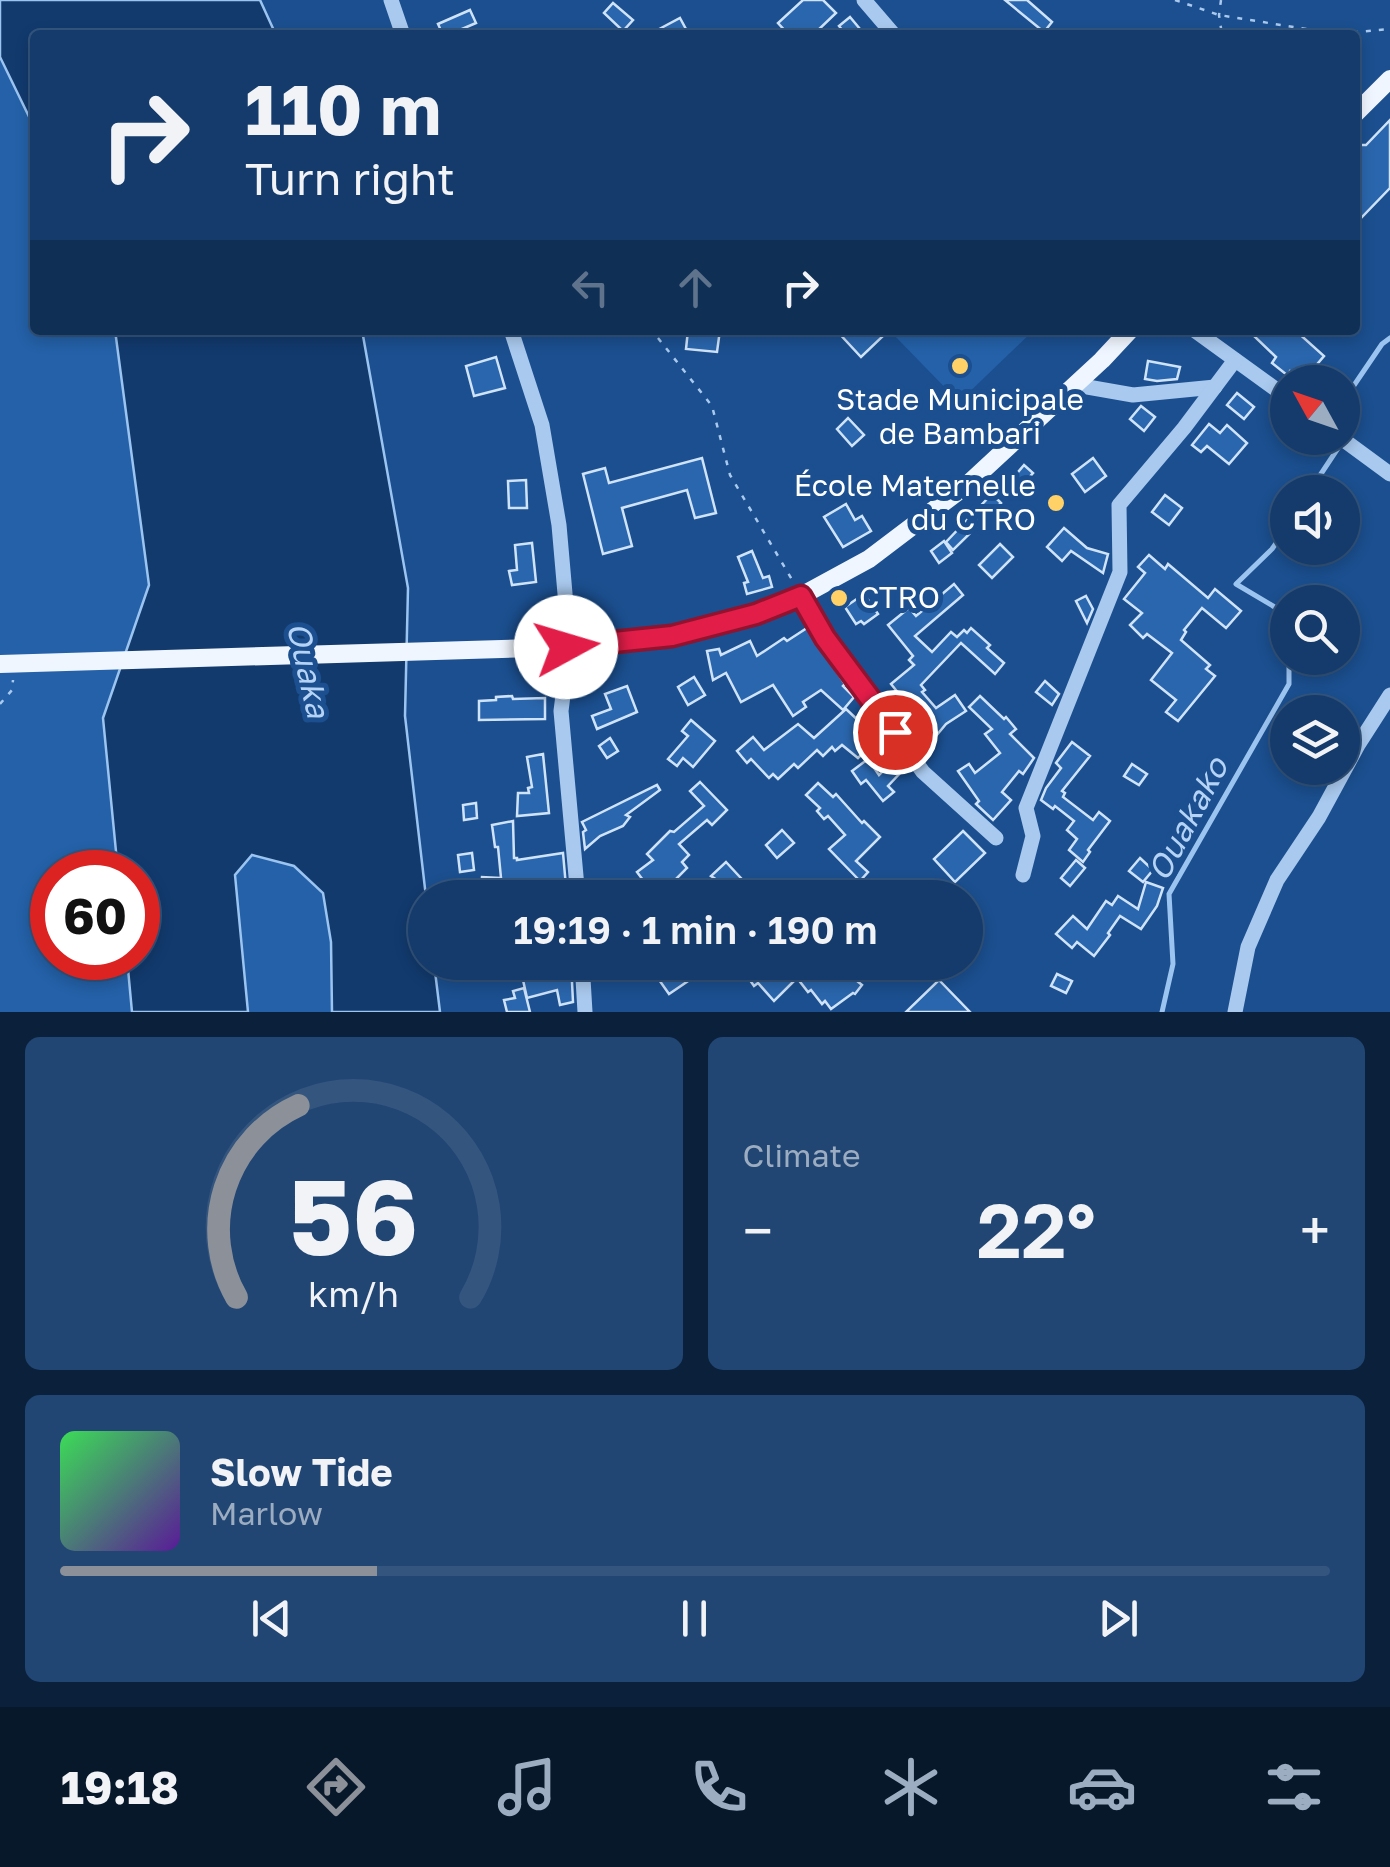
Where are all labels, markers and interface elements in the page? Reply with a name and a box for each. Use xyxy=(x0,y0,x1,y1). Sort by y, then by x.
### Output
text: 110 m xyxy=(245,66,441,150)
icon: right xyxy=(80,70,210,200)
text: Turn right xyxy=(245,151,455,205)
icon: left xyxy=(563,260,618,315)
icon: ahead xyxy=(668,260,723,315)
icon: right xyxy=(773,260,828,315)
marker: Stade Municipale de Bambari xyxy=(949,355,971,377)
north arrow xyxy=(1270,365,1360,455)
map controls xyxy=(1270,365,1360,785)
place label: Stade Municipale de Bambari xyxy=(836,381,1084,451)
place label: École Maternelle du CTRO xyxy=(794,467,1036,537)
button: sound xyxy=(1270,475,1360,565)
marker: École Maternelle du CTRO xyxy=(1045,492,1067,514)
place label: CTRO xyxy=(859,579,940,615)
button: search xyxy=(1270,585,1360,675)
marker: CTRO xyxy=(828,587,850,609)
position arrow xyxy=(514,595,618,699)
water label: Ouaka xyxy=(280,618,339,723)
pin xyxy=(853,690,938,775)
button: layers xyxy=(1270,695,1360,785)
icon: arrive xyxy=(868,705,923,760)
water label: Ouakako xyxy=(1139,749,1236,886)
speed limit sign: 60 xyxy=(30,850,160,980)
text: 19:19 · 1 min · 190 m xyxy=(513,907,878,952)
text: Climate xyxy=(743,1136,861,1174)
text: 56 xyxy=(289,1153,418,1278)
text: 22° xyxy=(977,1184,1096,1275)
text: − xyxy=(743,1197,773,1263)
text: + xyxy=(1300,1197,1330,1263)
text: km/h xyxy=(308,1272,399,1315)
text: Slow Tide xyxy=(210,1449,393,1494)
text: Marlow xyxy=(210,1494,323,1532)
icon: previous xyxy=(244,1591,299,1646)
icon: pause xyxy=(667,1591,722,1646)
icon: next xyxy=(1091,1591,1146,1646)
icon: directions xyxy=(301,1752,371,1822)
icon: music xyxy=(492,1752,562,1822)
icon: phone xyxy=(684,1752,754,1822)
icon: climate xyxy=(876,1752,946,1822)
icon: car xyxy=(1067,1752,1137,1822)
icon: filters xyxy=(1259,1752,1329,1822)
text: 19:18 xyxy=(61,1760,179,1814)

